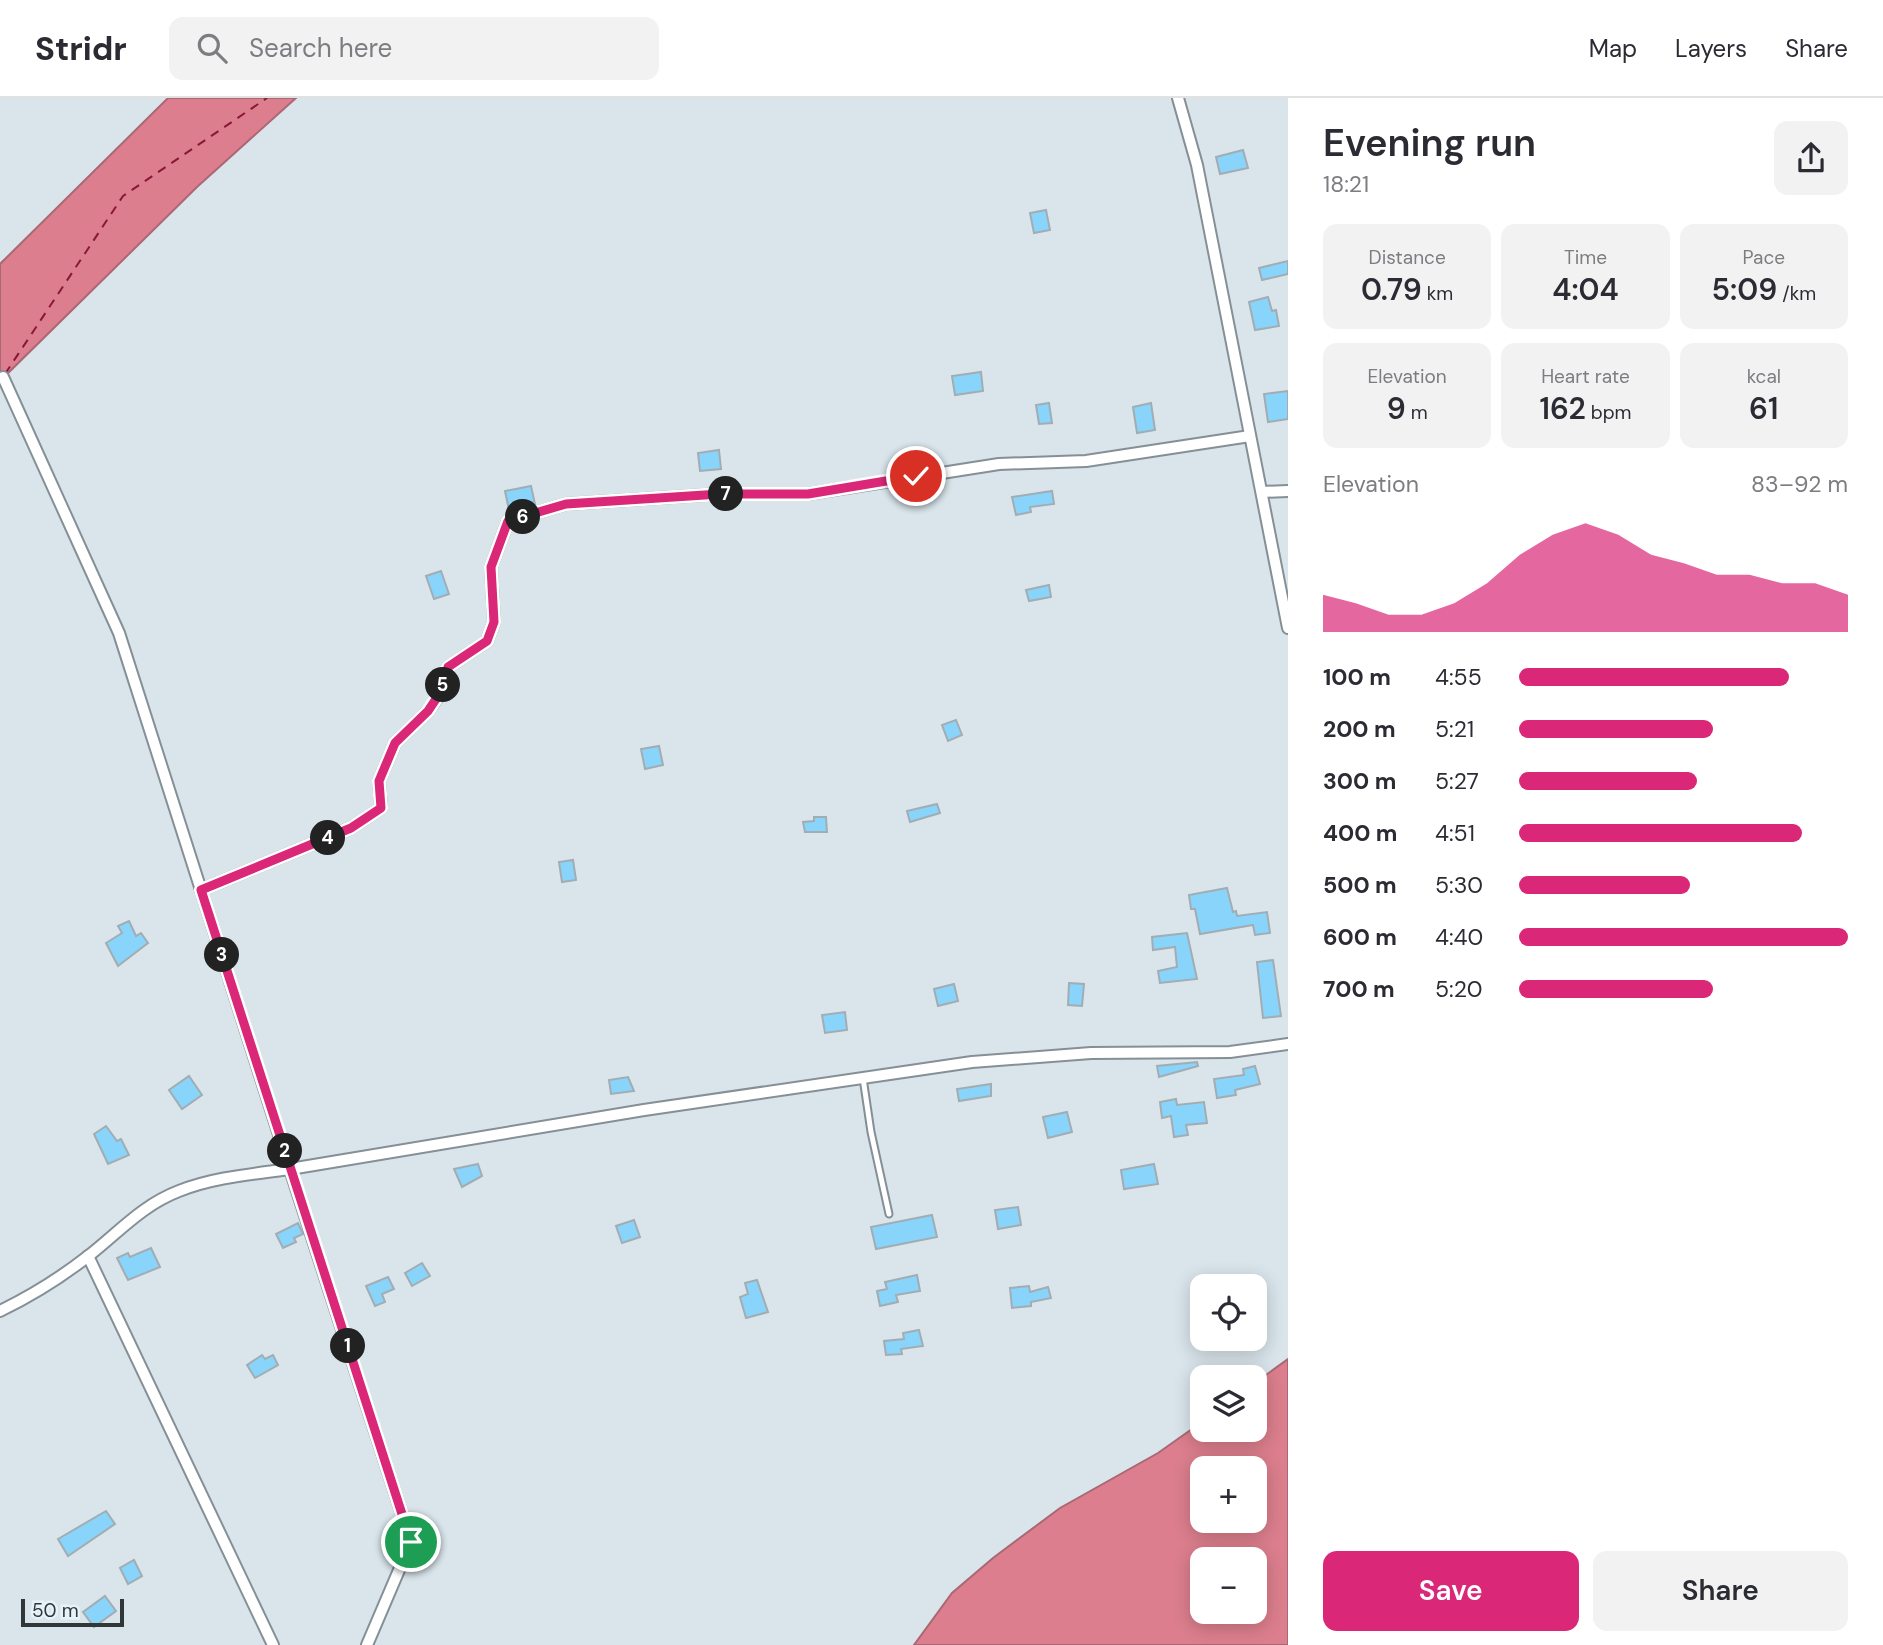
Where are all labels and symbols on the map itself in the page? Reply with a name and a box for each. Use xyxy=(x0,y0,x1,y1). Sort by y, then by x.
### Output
pin xyxy=(886,446,946,506)
pin: 7 xyxy=(708,476,744,512)
pin: 6 xyxy=(505,500,540,534)
pin: 5 xyxy=(426,668,460,702)
pin: 4 xyxy=(310,820,346,856)
pin: 3 xyxy=(204,938,240,972)
pin: 2 xyxy=(268,1134,302,1168)
pin: 1 xyxy=(330,1328,366,1364)
pin xyxy=(381,1512,441,1572)
scale bar xyxy=(21,1596,124,1628)

